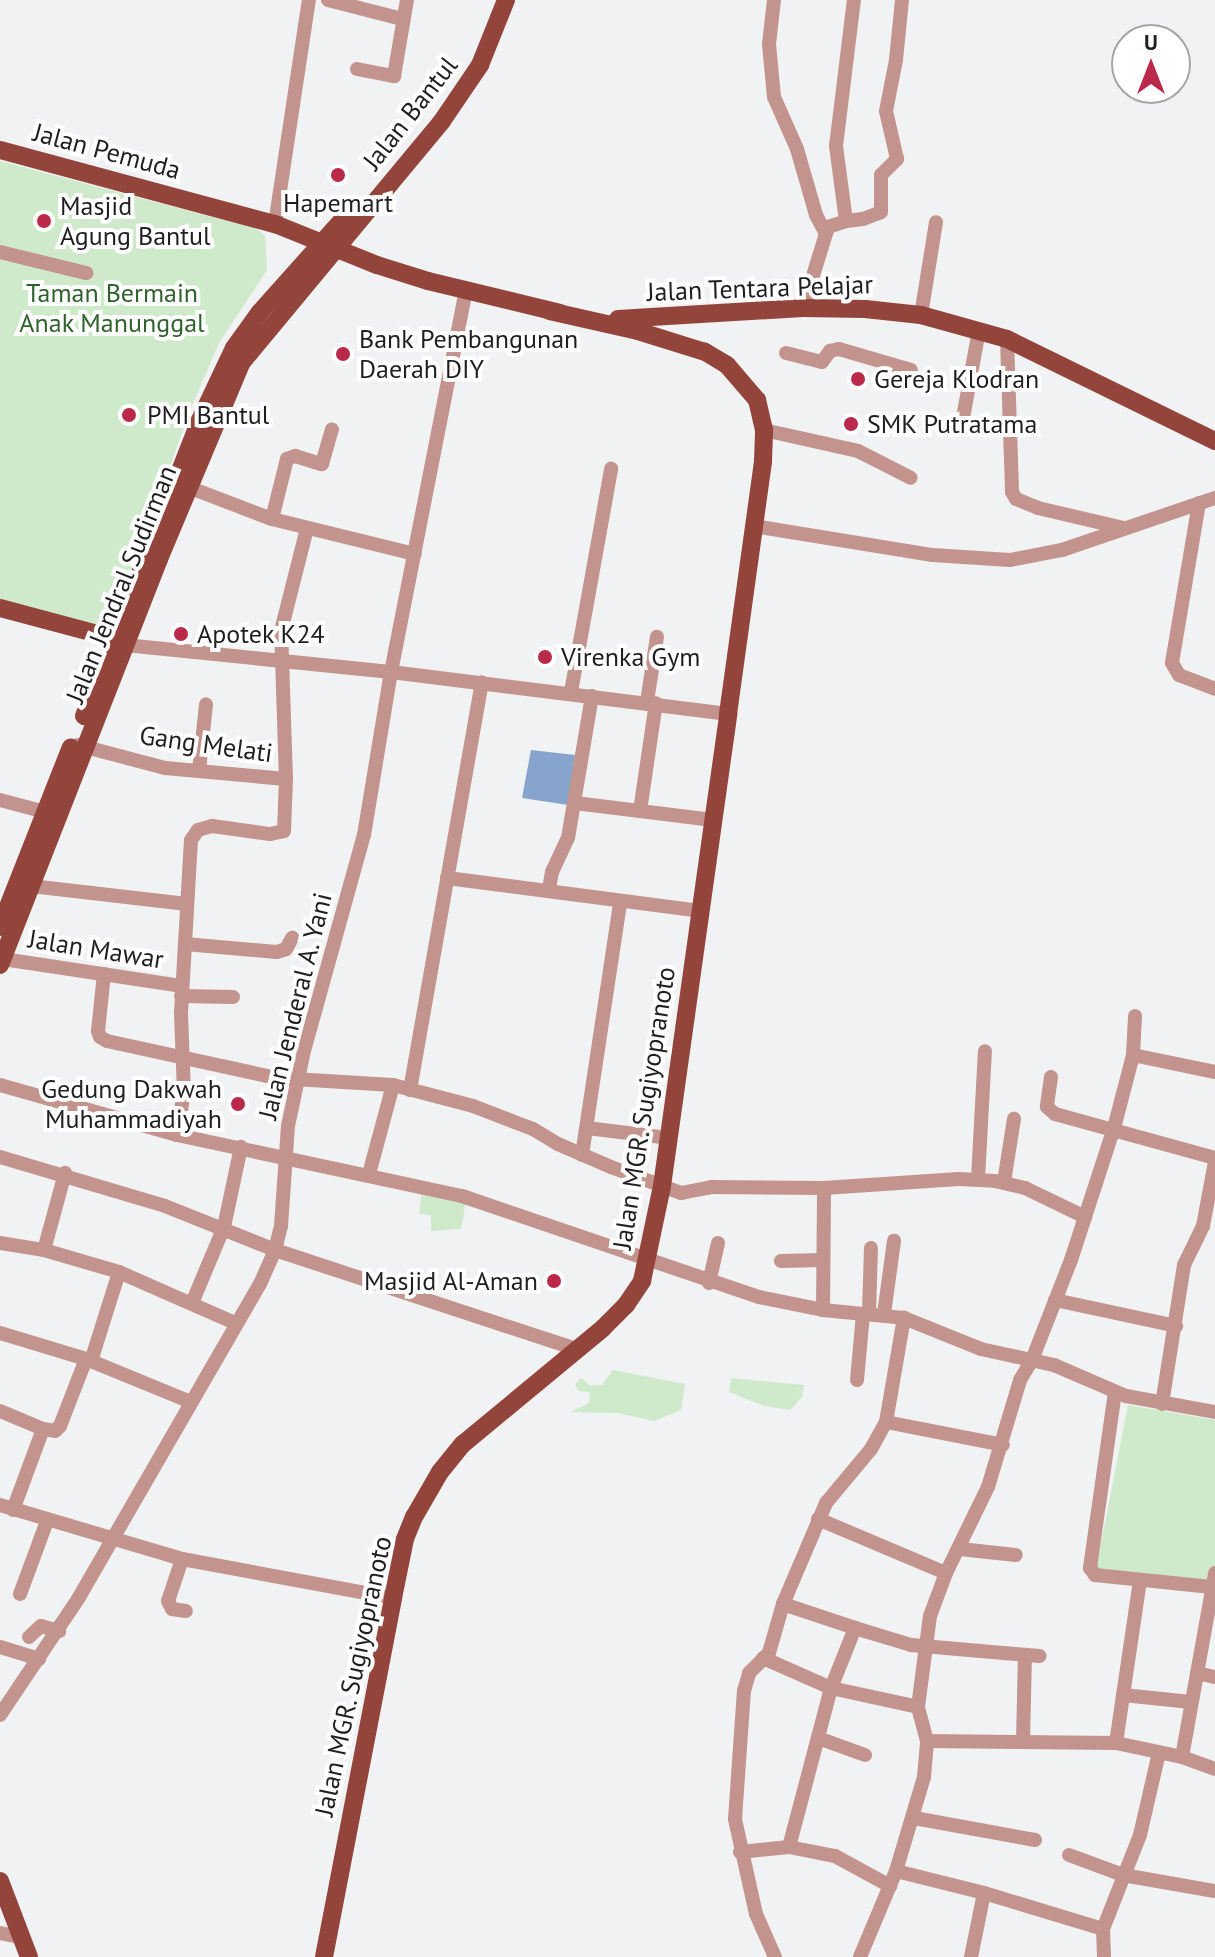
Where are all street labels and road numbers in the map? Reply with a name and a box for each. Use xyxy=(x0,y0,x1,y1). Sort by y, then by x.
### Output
street label: Jalan Bantul xyxy=(356,50,464,176)
street label: Jalan Pemuda xyxy=(30,116,184,186)
street label: Jalan Tentara Pelajar xyxy=(646,268,874,308)
street label: Jalan Jendral Sudirman xyxy=(59,461,183,707)
street label: Gang Melati xyxy=(137,719,275,769)
street label: Jalan Jenderal A. Yani xyxy=(251,888,339,1124)
street label: Jalan Mawar xyxy=(26,923,166,975)
street label: Jalan MGR. Sugiyopranoto xyxy=(606,964,682,1252)
street label: Jalan MGR. Sugiyopranoto xyxy=(308,1532,398,1820)

